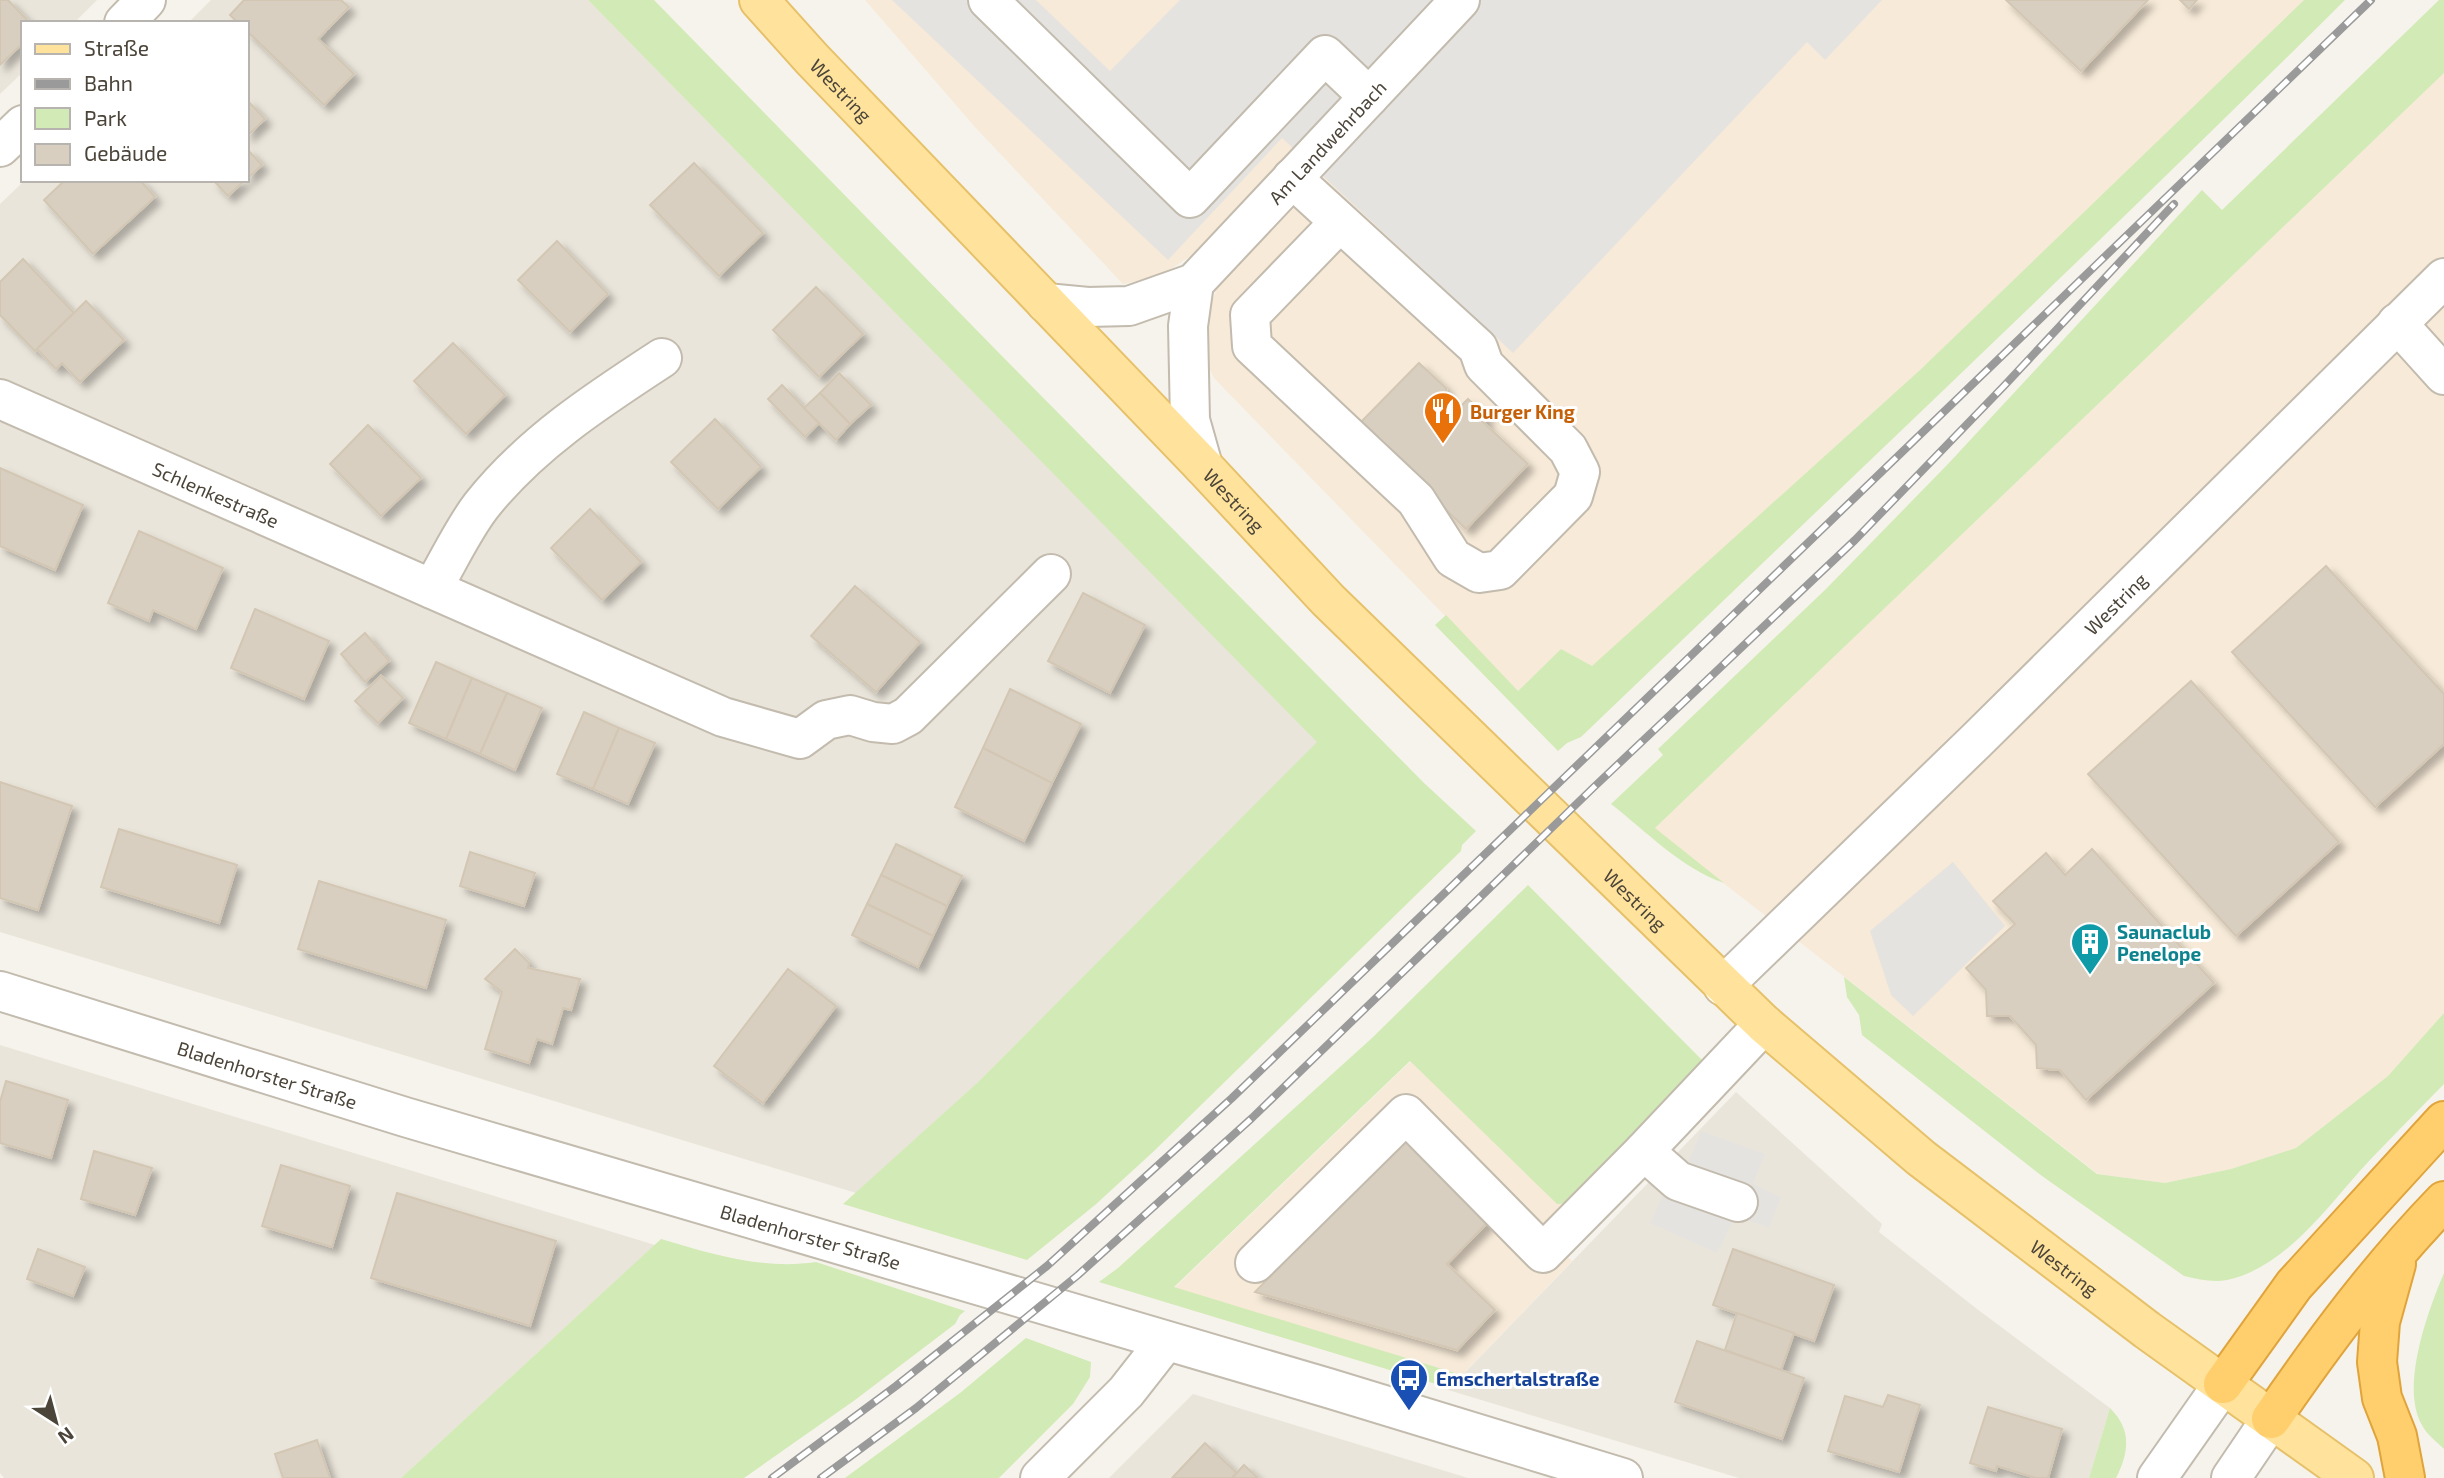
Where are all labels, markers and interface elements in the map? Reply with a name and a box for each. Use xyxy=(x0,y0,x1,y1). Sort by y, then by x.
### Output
legend xyxy=(21,21,248,182)
text: Straße xyxy=(84,35,149,60)
street label: Westring xyxy=(806,53,877,126)
text: Bahn xyxy=(84,70,133,95)
street label: Am Landwehrbach xyxy=(1263,75,1390,208)
text: Park xyxy=(84,105,127,130)
text: Gebäude xyxy=(84,140,167,165)
restaurant icon: Burger King xyxy=(1422,390,1464,445)
place label: Burger King xyxy=(1470,400,1575,423)
street label: Schlenkestraße xyxy=(149,456,283,532)
street label: Westring xyxy=(1199,463,1270,537)
street label: Westring xyxy=(2079,567,2152,639)
street label: Westring xyxy=(1599,863,1672,935)
place label: Saunaclub Penelope xyxy=(2117,920,2211,965)
building icon: Saunaclub Penelope xyxy=(2069,921,2111,976)
street label: Bladenhorster Straße xyxy=(175,1035,360,1113)
street label: Bladenhorster Straße xyxy=(718,1199,904,1273)
street label: Westring xyxy=(2026,1234,2103,1301)
bus stop icon: Emschertalstraße xyxy=(1388,1357,1430,1412)
place label: Emschertalstraße xyxy=(1436,1367,1600,1390)
north arrow xyxy=(21,1387,91,1457)
text: N xyxy=(54,1423,79,1449)

